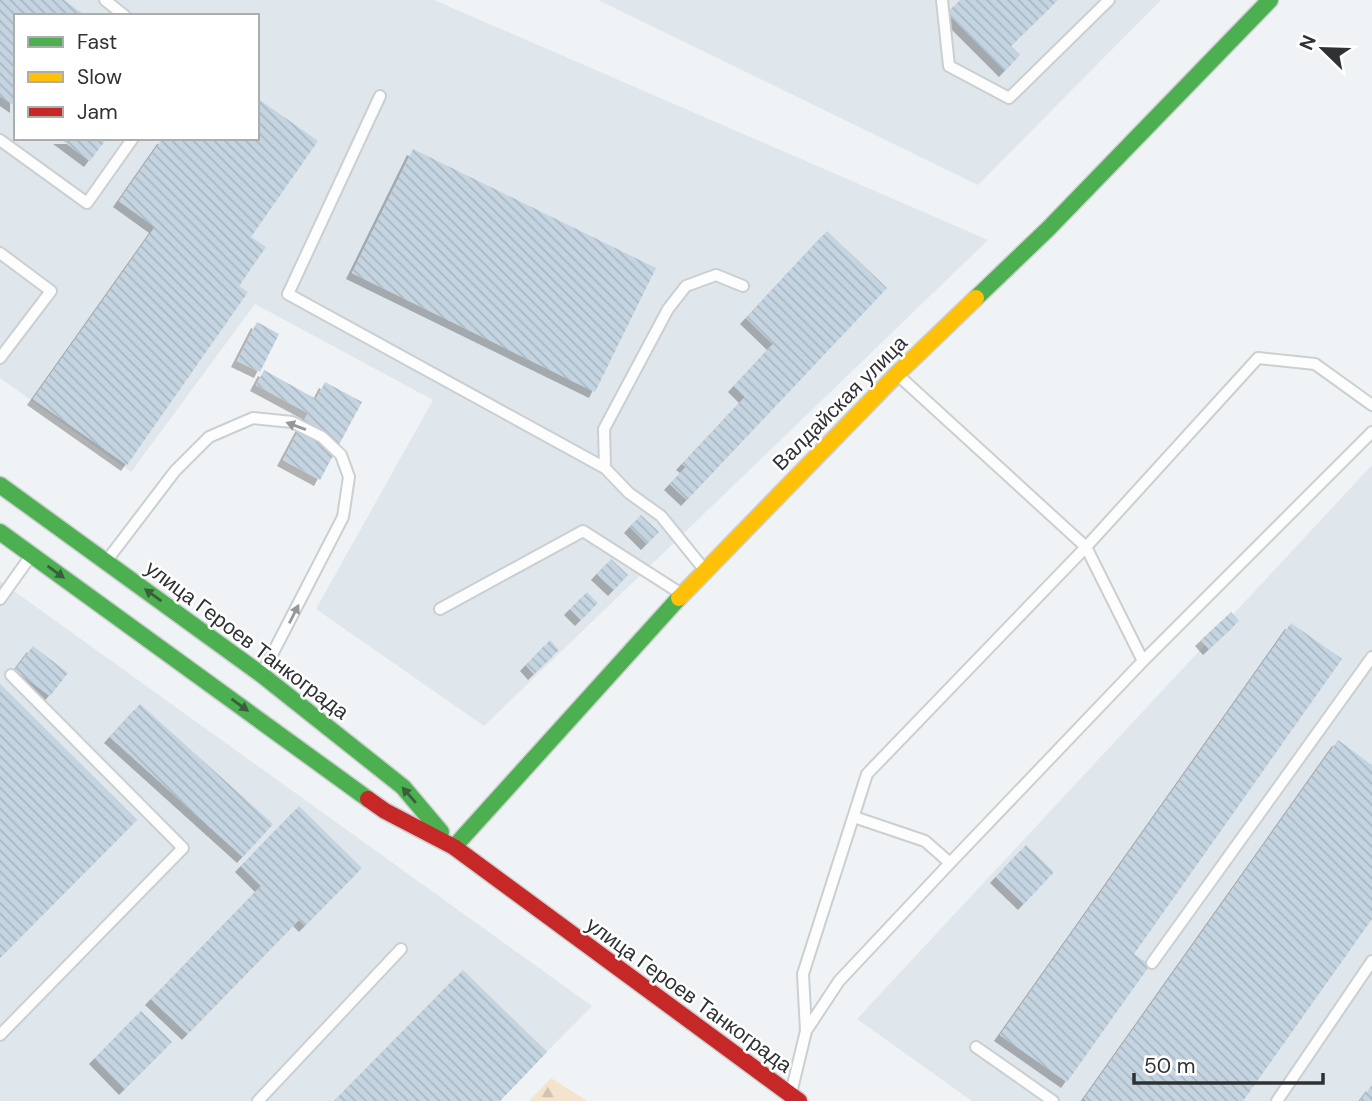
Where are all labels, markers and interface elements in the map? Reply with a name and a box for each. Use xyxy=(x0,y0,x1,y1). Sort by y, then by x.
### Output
legend xyxy=(14,14,259,140)
north arrow xyxy=(1288,14,1358,84)
text: Fast xyxy=(77,28,117,56)
text: N xyxy=(1294,31,1322,54)
text: Slow xyxy=(77,63,122,91)
text: Jam xyxy=(77,98,118,126)
street label: Валдайская улица xyxy=(766,329,914,477)
one-way arrow xyxy=(285,420,306,431)
street label: улица Героев Танкограда xyxy=(140,554,355,726)
one-way arrow xyxy=(47,565,65,579)
one-way arrow xyxy=(144,588,162,602)
one-way arrow xyxy=(288,604,300,624)
one-way arrow xyxy=(231,698,249,712)
one-way arrow xyxy=(402,787,417,804)
street label: улица Героев Танкограда xyxy=(580,911,798,1079)
scale bar xyxy=(1134,1042,1323,1086)
text: 50 m xyxy=(1144,1052,1195,1080)

